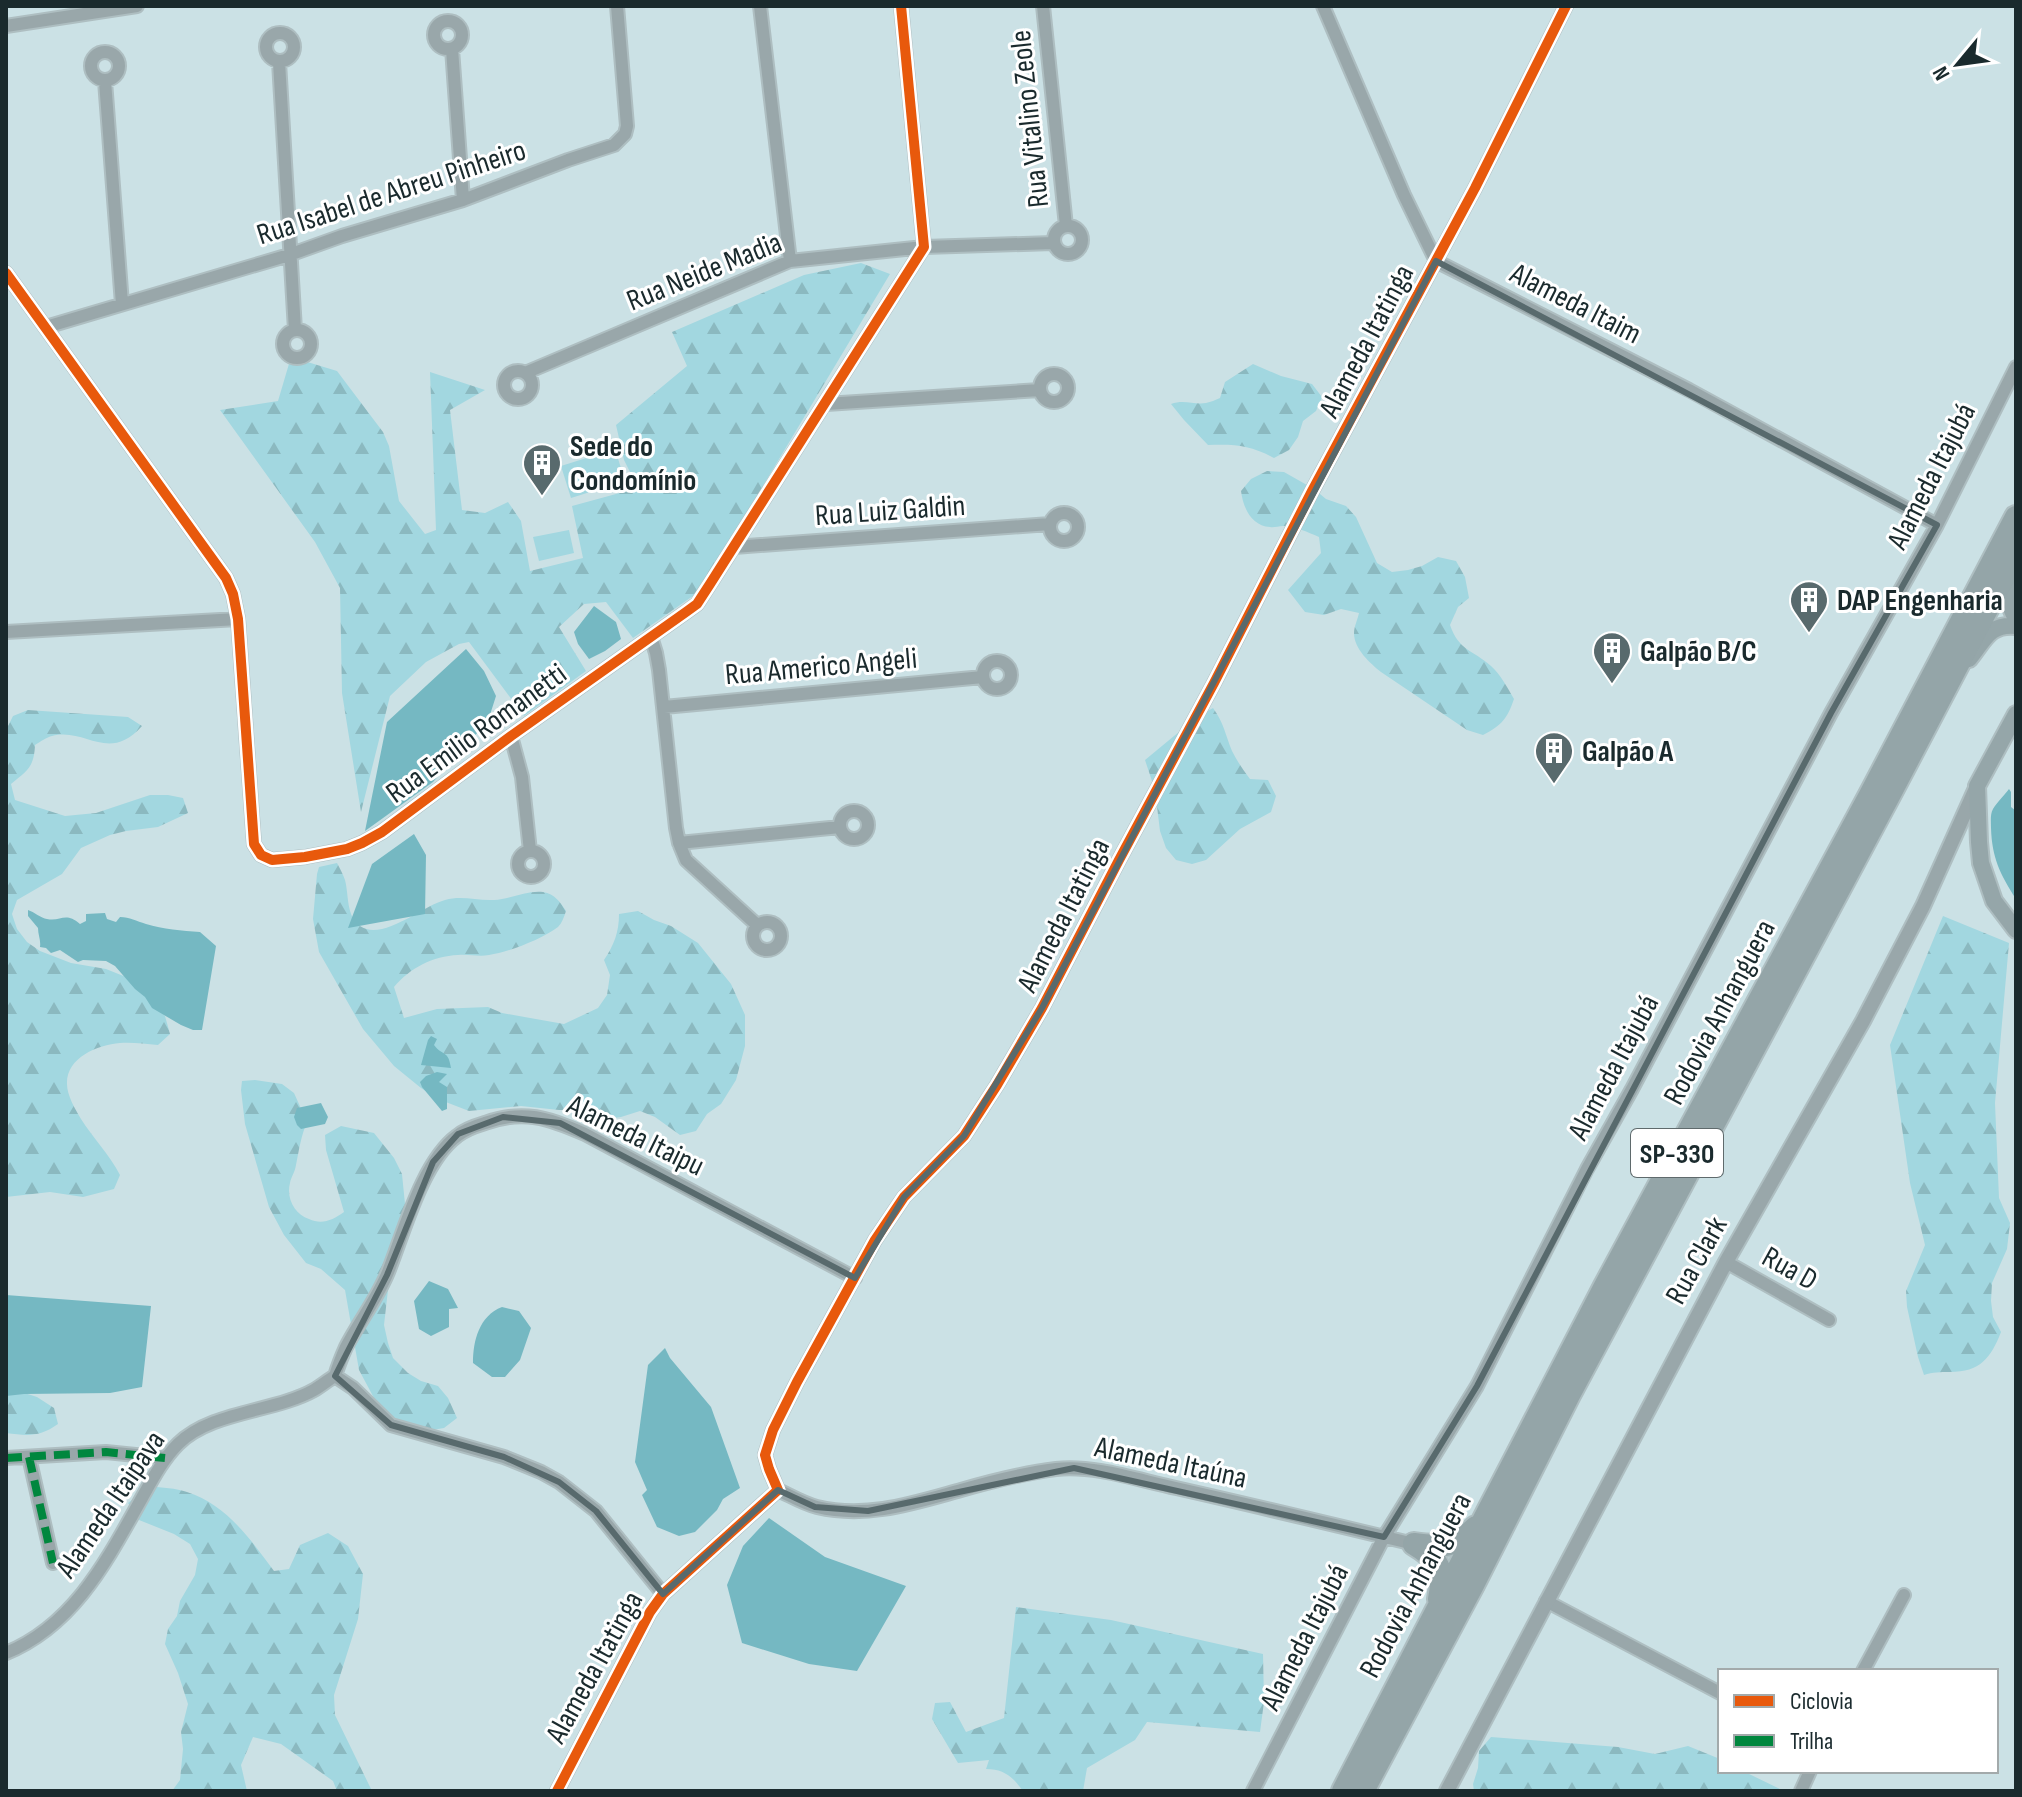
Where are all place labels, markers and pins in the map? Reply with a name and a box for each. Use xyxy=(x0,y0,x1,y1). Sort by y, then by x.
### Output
place label: Sede do Condomínio xyxy=(570,429,696,499)
building icon: Sede do Condomínio xyxy=(521,442,563,497)
building icon: DAP Engenharia xyxy=(1788,579,1830,634)
place label: DAP Engenharia xyxy=(1837,583,2003,619)
building icon: Galpão B/C xyxy=(1591,630,1633,685)
place label: Galpão B/C xyxy=(1640,634,1757,670)
building icon: Galpão A xyxy=(1533,730,1575,785)
place label: Galpão A xyxy=(1582,734,1674,770)

